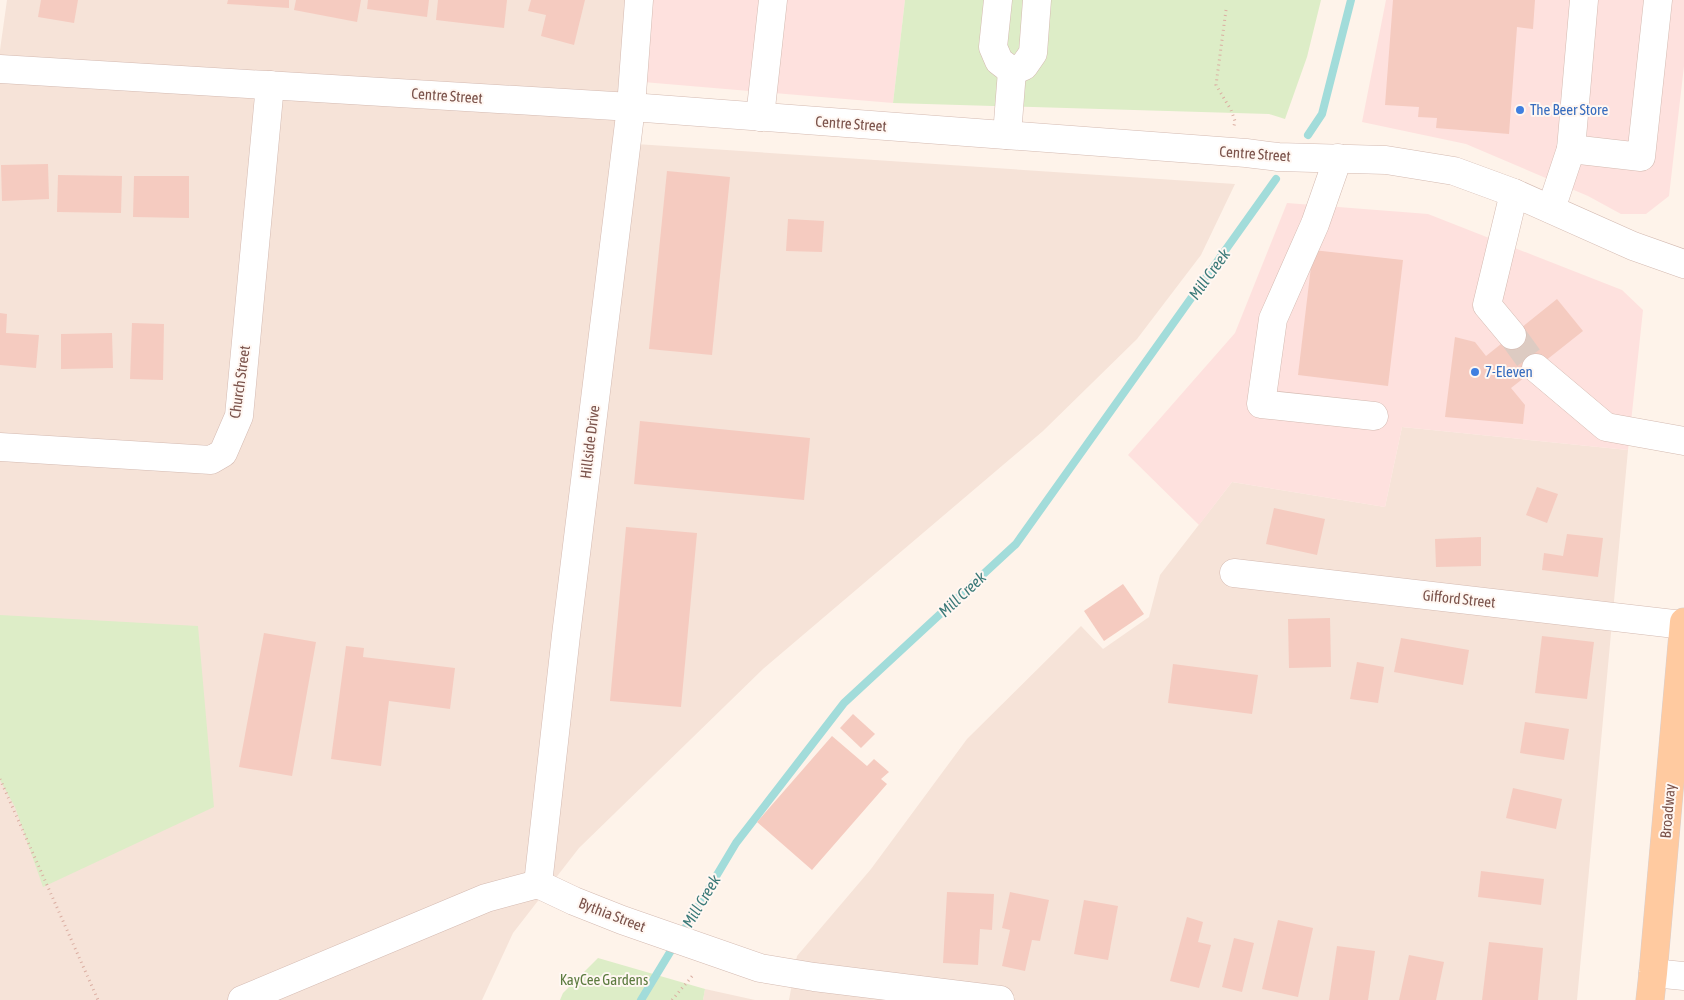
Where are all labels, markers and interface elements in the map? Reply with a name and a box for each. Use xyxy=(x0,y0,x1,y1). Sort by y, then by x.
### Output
street label: Centre Street xyxy=(411,85,483,106)
place label: The Beer Store xyxy=(1530,101,1609,118)
marker: The Beer Store xyxy=(1514,104,1526,116)
street label: Centre Street xyxy=(815,113,887,134)
street label: Centre Street xyxy=(1219,143,1291,164)
water label: Mill Creek xyxy=(1185,245,1234,303)
street label: Church Street xyxy=(226,344,253,420)
place label: 7-Eleven xyxy=(1485,363,1533,380)
marker: 7-Eleven xyxy=(1469,366,1481,378)
street label: Hillside Drive xyxy=(577,404,602,480)
water label: Mill Creek xyxy=(935,567,990,620)
street label: Gifford Street xyxy=(1422,586,1496,611)
street label: Broadway xyxy=(1657,783,1678,839)
water label: Mill Creek xyxy=(678,871,724,930)
street label: Bythia Street xyxy=(576,894,648,935)
park label: KayCee Gardens xyxy=(560,971,648,988)

